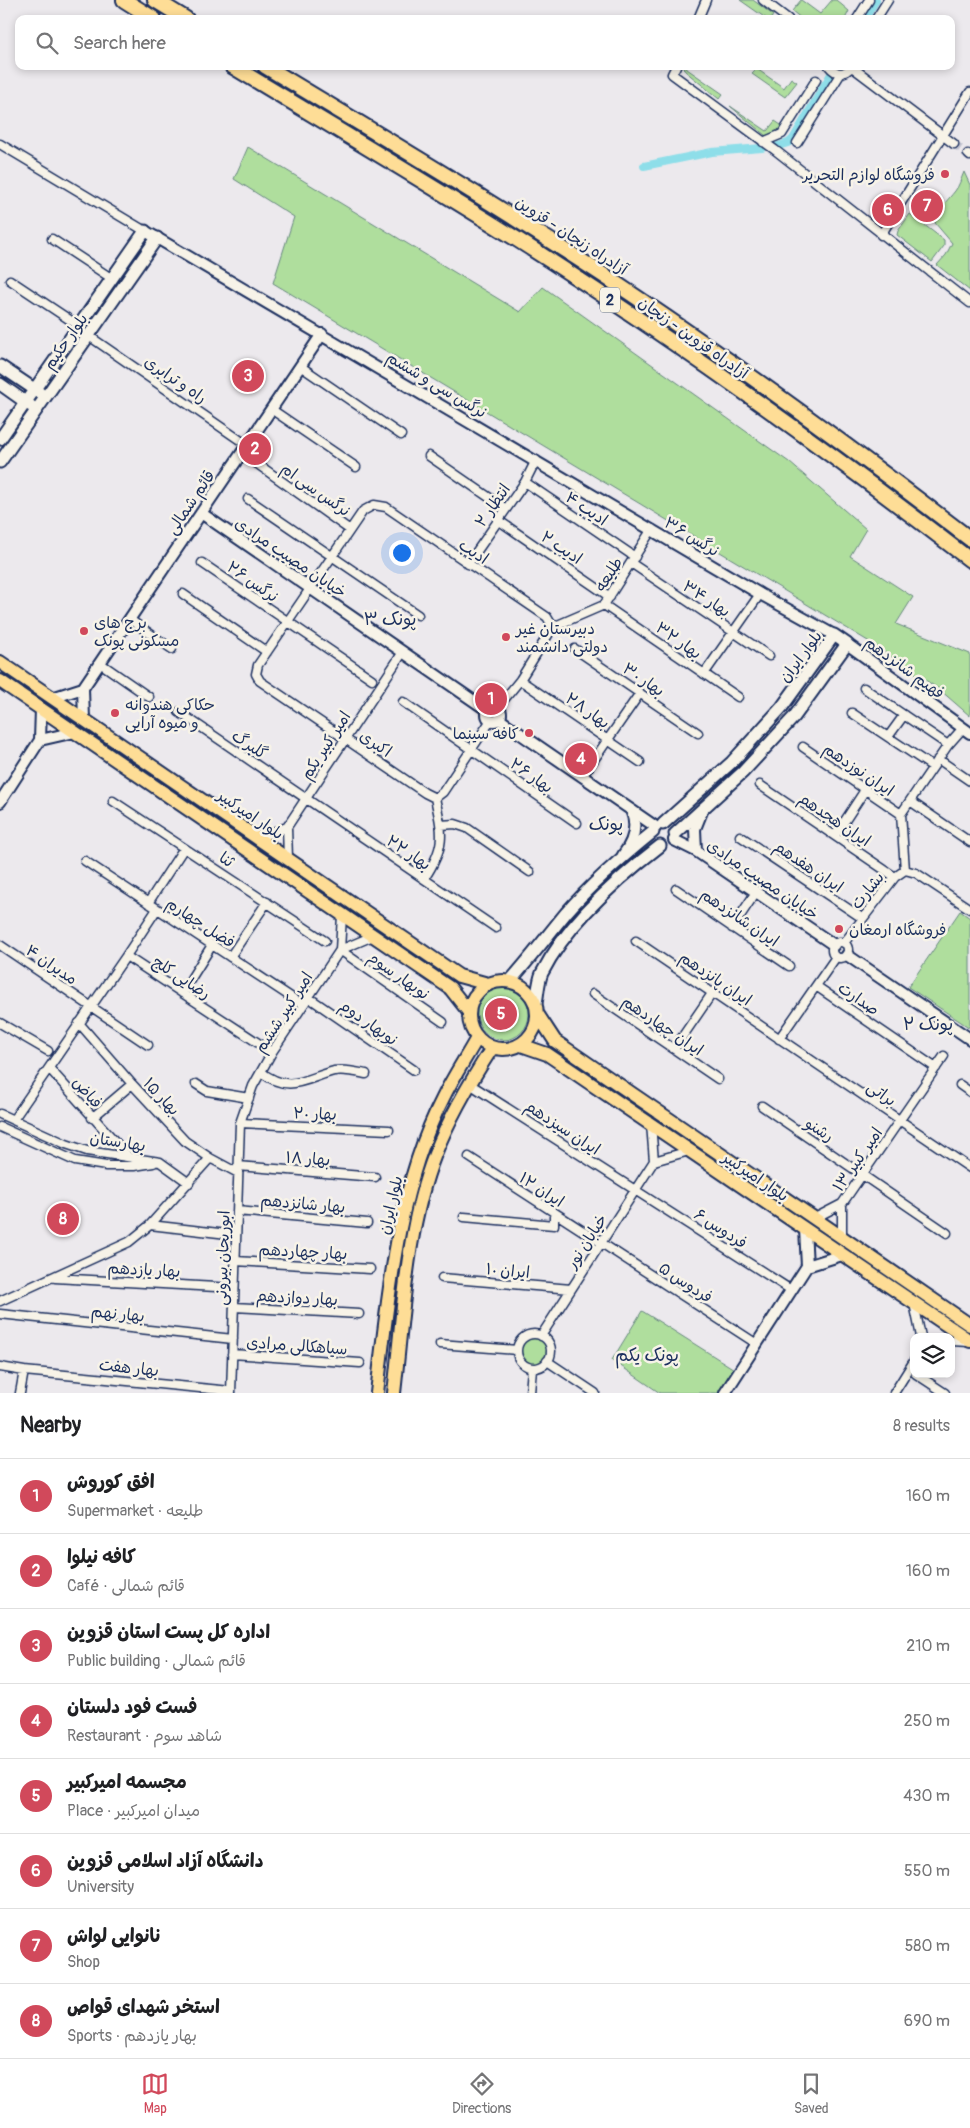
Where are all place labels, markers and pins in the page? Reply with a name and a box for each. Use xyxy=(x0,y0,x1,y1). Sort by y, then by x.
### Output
place label: فروشگاه لوازم التحریر xyxy=(801,165,935,187)
marker: فروشگاه لوازم التحریر xyxy=(939,168,951,180)
pin: 7 xyxy=(911,187,943,225)
pin: 6 xyxy=(872,191,904,229)
pin: 3 xyxy=(232,357,264,395)
pin: 2 xyxy=(239,430,271,468)
place label: برج های مسکونی پونک xyxy=(94,613,179,651)
place label: دبیرستان غیر دولتی دانشمند xyxy=(514,619,608,657)
marker: برج های مسکونی پونک xyxy=(78,625,90,637)
marker: دبیرستان غیر دولتی دانشمند xyxy=(500,631,512,643)
pin: 1 xyxy=(475,680,507,718)
place label: حکاکی هندوانه و میوه آرایی xyxy=(125,695,215,733)
marker: حکاکی هندوانه و میوه آرایی xyxy=(109,707,121,719)
place label: کافه سینما xyxy=(453,724,519,744)
marker: کافه سینما xyxy=(523,727,535,739)
pin: 4 xyxy=(565,740,597,778)
place label: فروشگاه ارمغان xyxy=(849,920,946,940)
marker: فروشگاه ارمغان xyxy=(833,923,845,935)
pin: 5 xyxy=(485,995,517,1033)
pin: 8 xyxy=(47,1200,79,1238)

